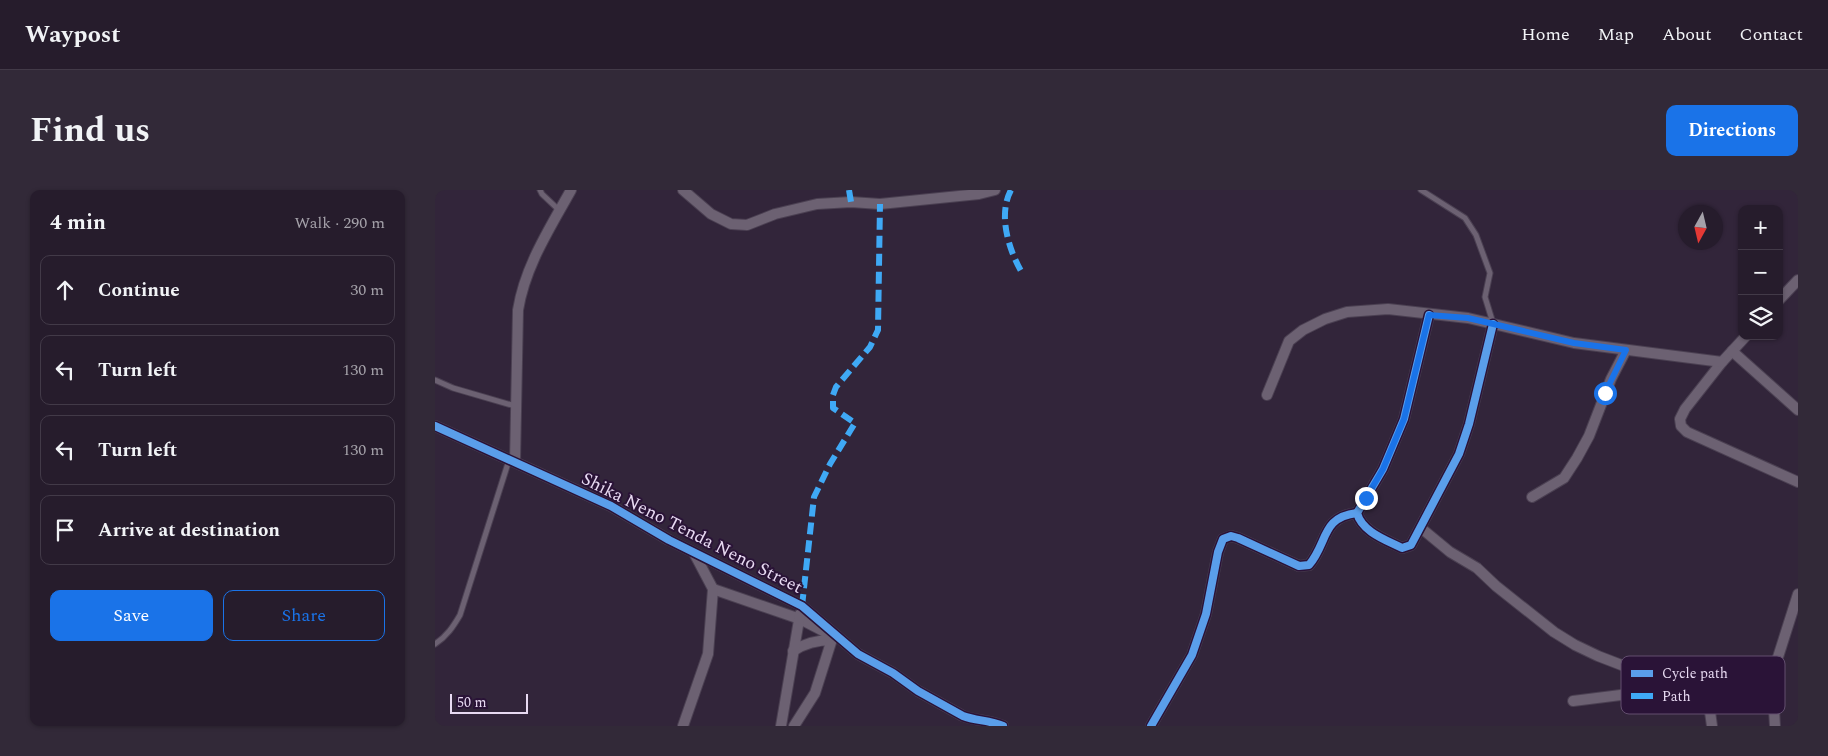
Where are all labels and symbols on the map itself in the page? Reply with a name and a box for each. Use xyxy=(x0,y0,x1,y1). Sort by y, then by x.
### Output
north arrow xyxy=(1678,205,1723,250)
route start xyxy=(1594,382,1617,405)
street label: Shika Neno Tenda Neno Street xyxy=(577,465,807,601)
route end xyxy=(1355,487,1378,510)
legend xyxy=(1621,656,1785,714)
text: Cycle path xyxy=(1662,663,1728,684)
text: Path xyxy=(1662,686,1691,707)
scale bar xyxy=(450,691,527,714)

